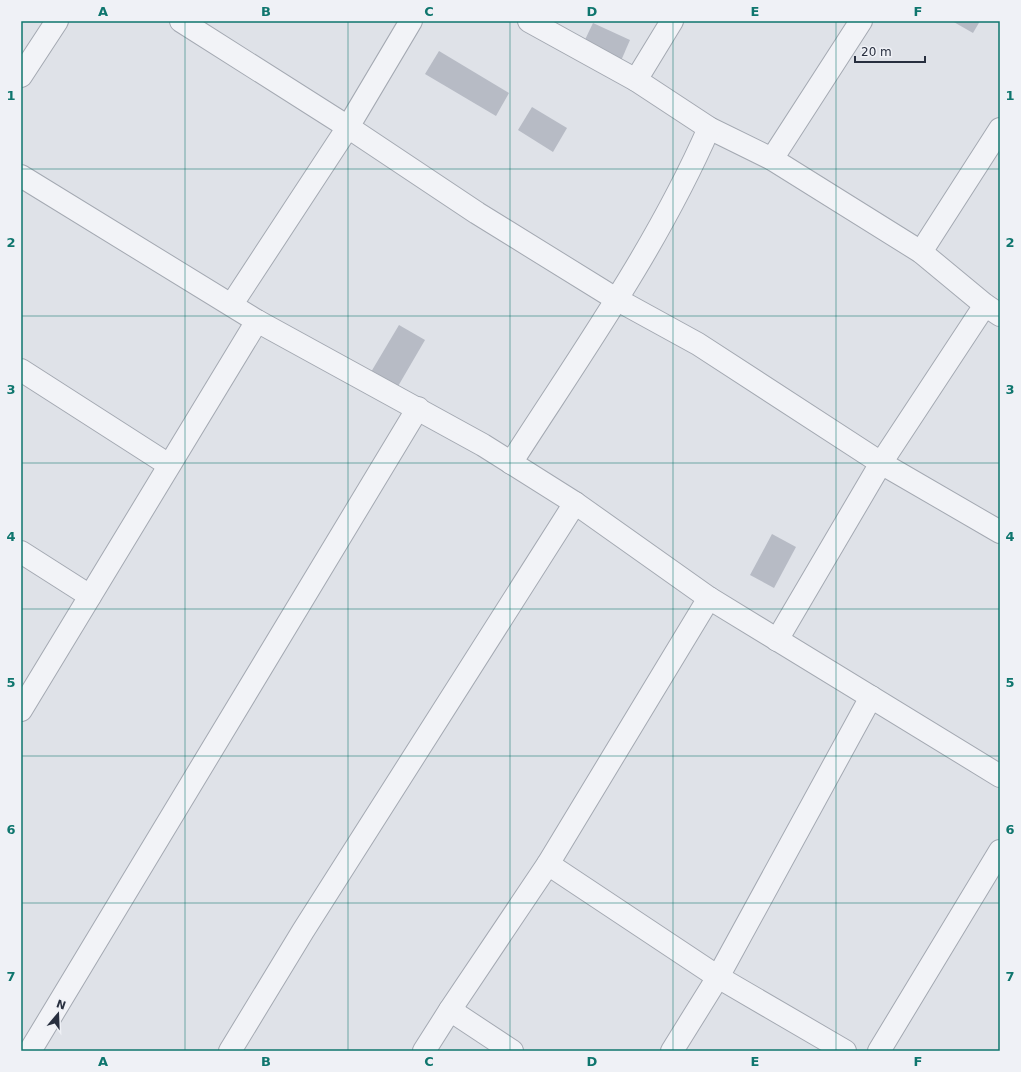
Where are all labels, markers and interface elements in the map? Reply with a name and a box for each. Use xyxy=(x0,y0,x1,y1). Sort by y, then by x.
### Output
text: A xyxy=(98,4,108,19)
text: B xyxy=(261,4,271,19)
text: C xyxy=(424,4,434,19)
text: D xyxy=(587,4,598,19)
text: E xyxy=(751,4,759,19)
text: F xyxy=(914,4,922,19)
scale bar xyxy=(855,38,925,64)
text: 20 m xyxy=(861,45,892,59)
text: 1 xyxy=(6,88,16,103)
text: 1 xyxy=(1005,88,1015,103)
text: 2 xyxy=(6,235,16,250)
text: 2 xyxy=(1005,235,1015,250)
text: 3 xyxy=(6,382,16,397)
text: 3 xyxy=(1005,382,1015,397)
text: 4 xyxy=(6,529,16,544)
text: 4 xyxy=(1005,529,1015,544)
text: 5 xyxy=(6,675,16,690)
text: 5 xyxy=(1005,675,1015,690)
text: 6 xyxy=(6,822,16,837)
text: 6 xyxy=(1005,822,1015,837)
text: 7 xyxy=(6,969,16,984)
text: 7 xyxy=(1005,969,1015,984)
north arrow xyxy=(38,994,78,1034)
text: N xyxy=(55,997,68,1013)
text: A xyxy=(98,1054,108,1069)
text: B xyxy=(261,1054,271,1069)
text: C xyxy=(424,1054,434,1069)
text: D xyxy=(587,1054,598,1069)
text: E xyxy=(751,1054,759,1069)
text: F xyxy=(914,1054,922,1069)

